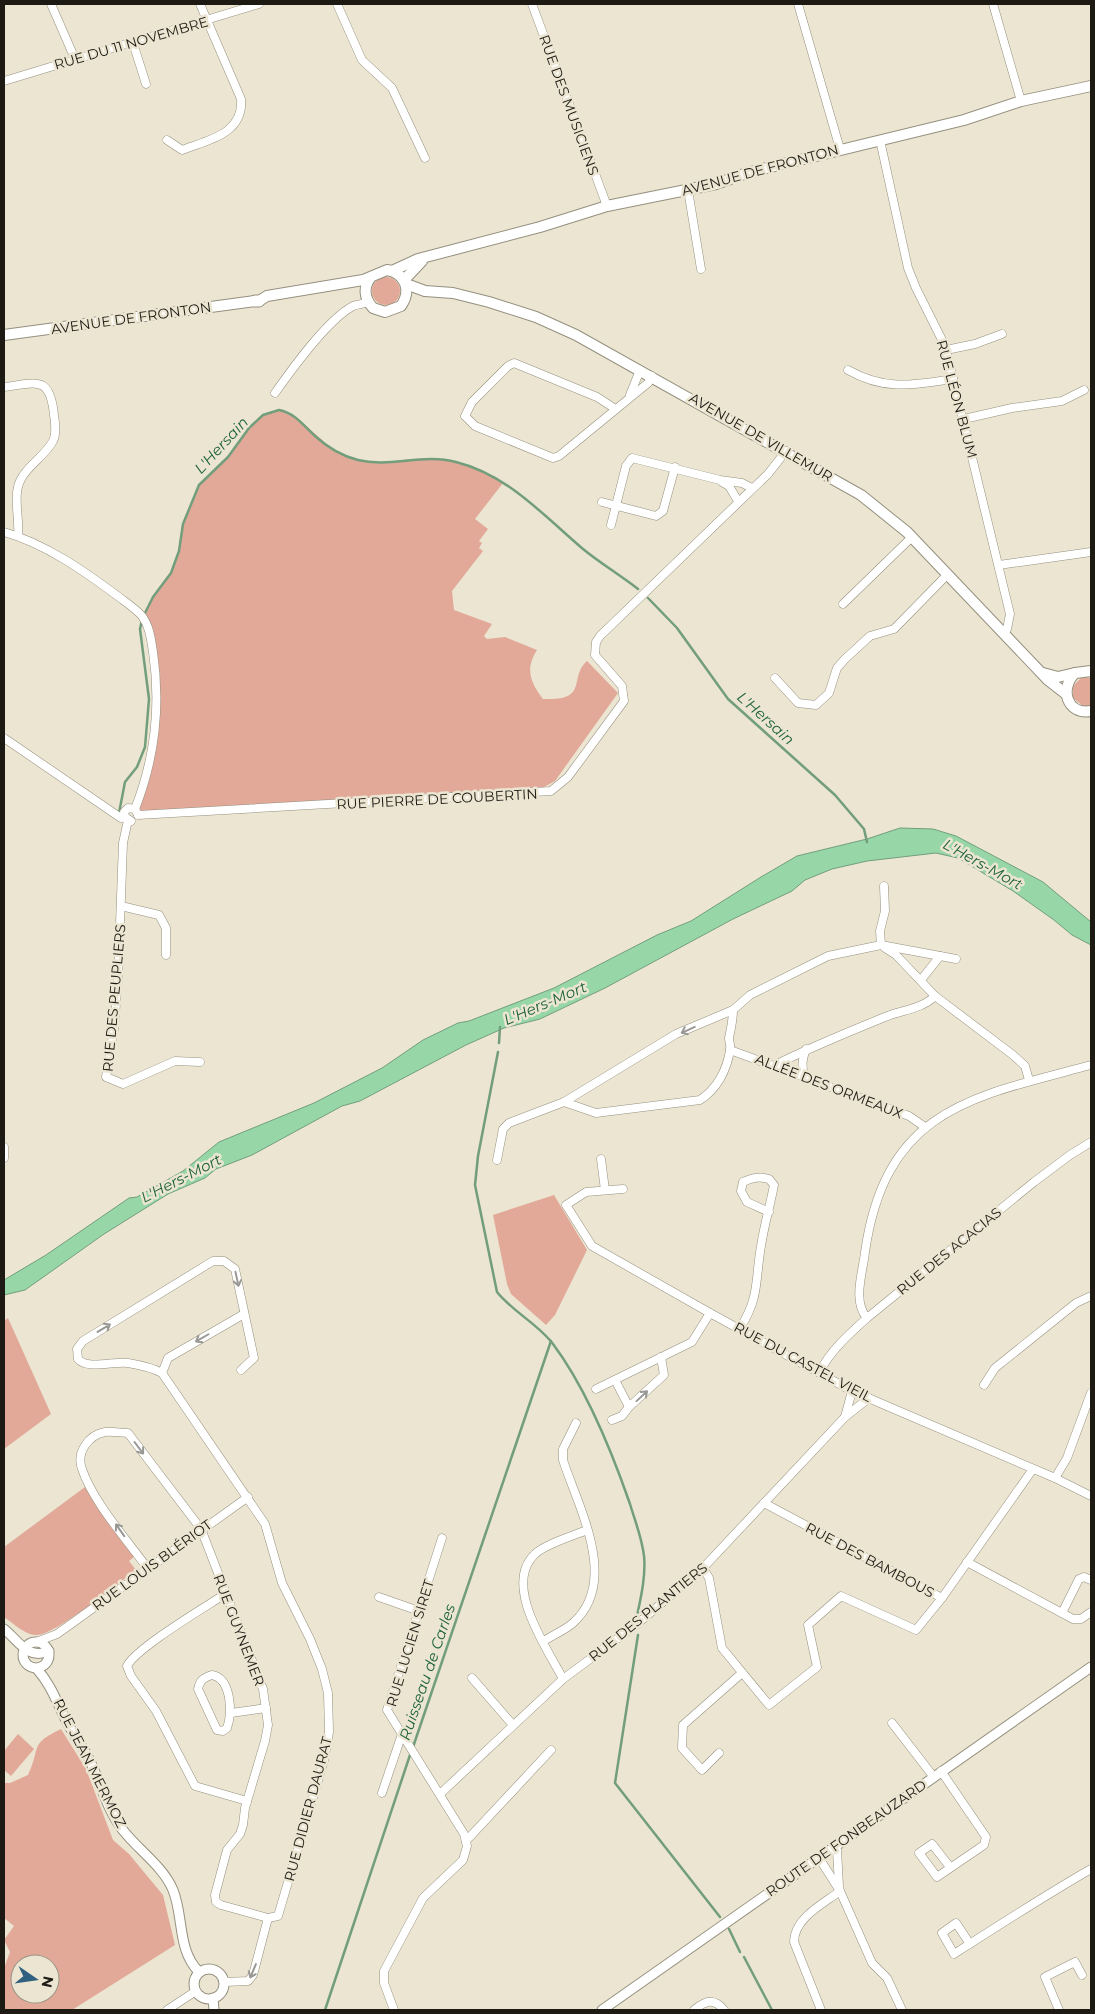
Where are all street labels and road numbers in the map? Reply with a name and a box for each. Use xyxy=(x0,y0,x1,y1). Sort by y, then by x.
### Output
street label: RUE DU 11 NOVEMBRE xyxy=(52,12,210,74)
street label: RUE DES MUSICIENS xyxy=(535,32,603,178)
street label: AVENUE DE FRONTON xyxy=(680,140,840,200)
street label: AVENUE DE FRONTON xyxy=(50,298,212,338)
street label: RUE LÉON BLUM xyxy=(933,338,981,460)
street label: AVENUE DE VILLEMUR xyxy=(686,389,836,485)
street label: RUE PIERRE DE COUBERTIN xyxy=(336,785,538,813)
street label: RUE DES PEUPLIERS xyxy=(99,923,129,1073)
street label: ALLÉE DES ORMEAUX xyxy=(753,1050,905,1122)
street label: RUE DES ACACIAS xyxy=(893,1203,1005,1299)
street label: RUE DU CASTEL VIEIL xyxy=(731,1318,876,1406)
street label: RUE LOUIS BLÉRIOT xyxy=(89,1515,215,1615)
street label: RUE DES BAMBOUS xyxy=(802,1518,938,1602)
street label: RUE DES PLANTIERS xyxy=(585,1559,711,1665)
street label: RUE GUYNEMER xyxy=(209,1572,269,1688)
street label: RUE LUCIEN SIRET xyxy=(382,1577,438,1709)
street label: RUE JEAN MERMOZ xyxy=(50,1695,130,1831)
street label: RUE DIDIER DAURAT xyxy=(280,1735,336,1883)
street label: ROUTE DE FONBEAUZARD xyxy=(762,1776,930,1900)

